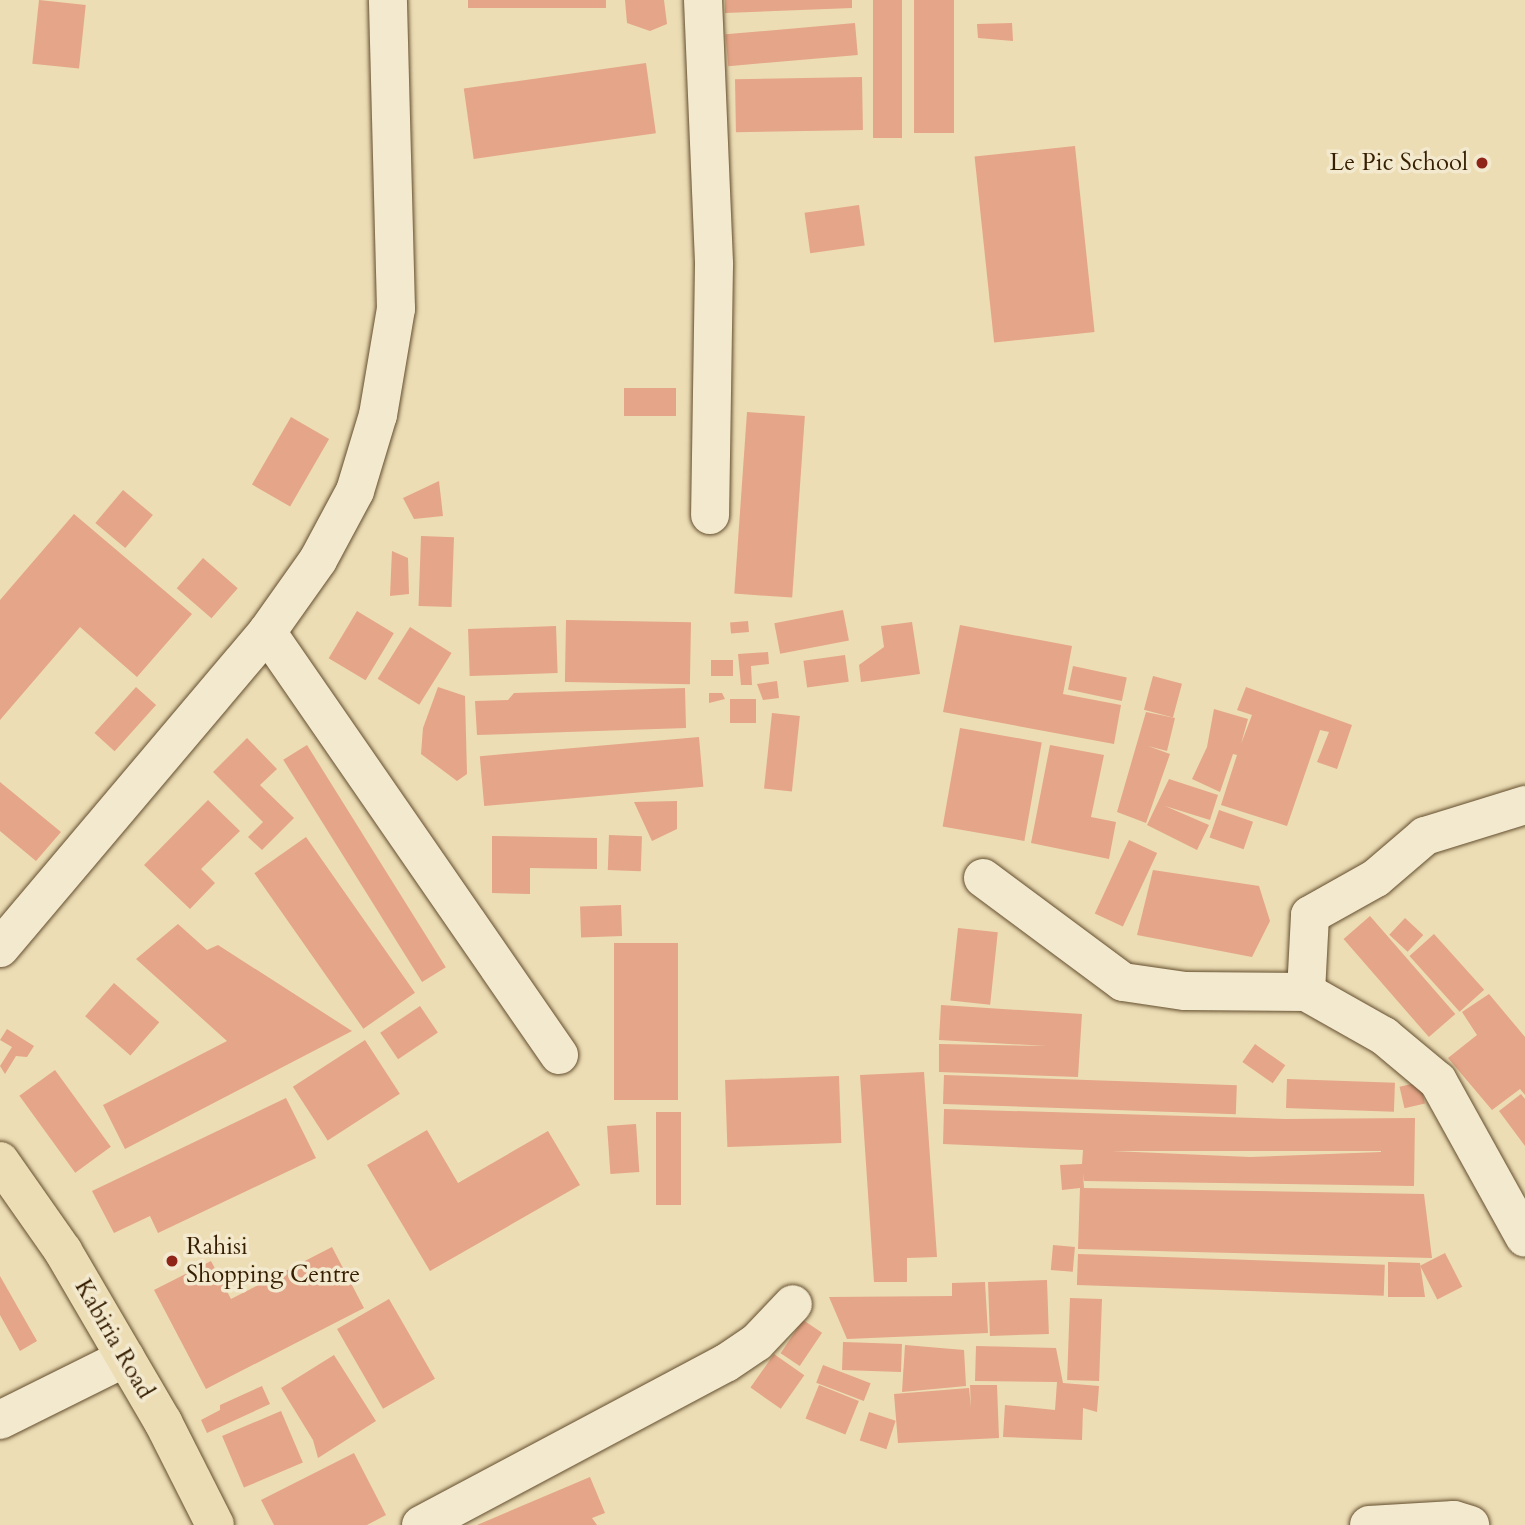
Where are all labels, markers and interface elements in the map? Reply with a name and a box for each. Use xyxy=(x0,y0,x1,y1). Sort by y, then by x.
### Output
place label: Le Pic School xyxy=(1330,149,1468,177)
marker: Le Pic School xyxy=(1474,155,1490,171)
place label: Rahisi Shopping Centre xyxy=(186,1233,360,1289)
marker: Rahisi Shopping Centre xyxy=(164,1253,180,1269)
street label: Kabiria Road xyxy=(68,1274,160,1404)

